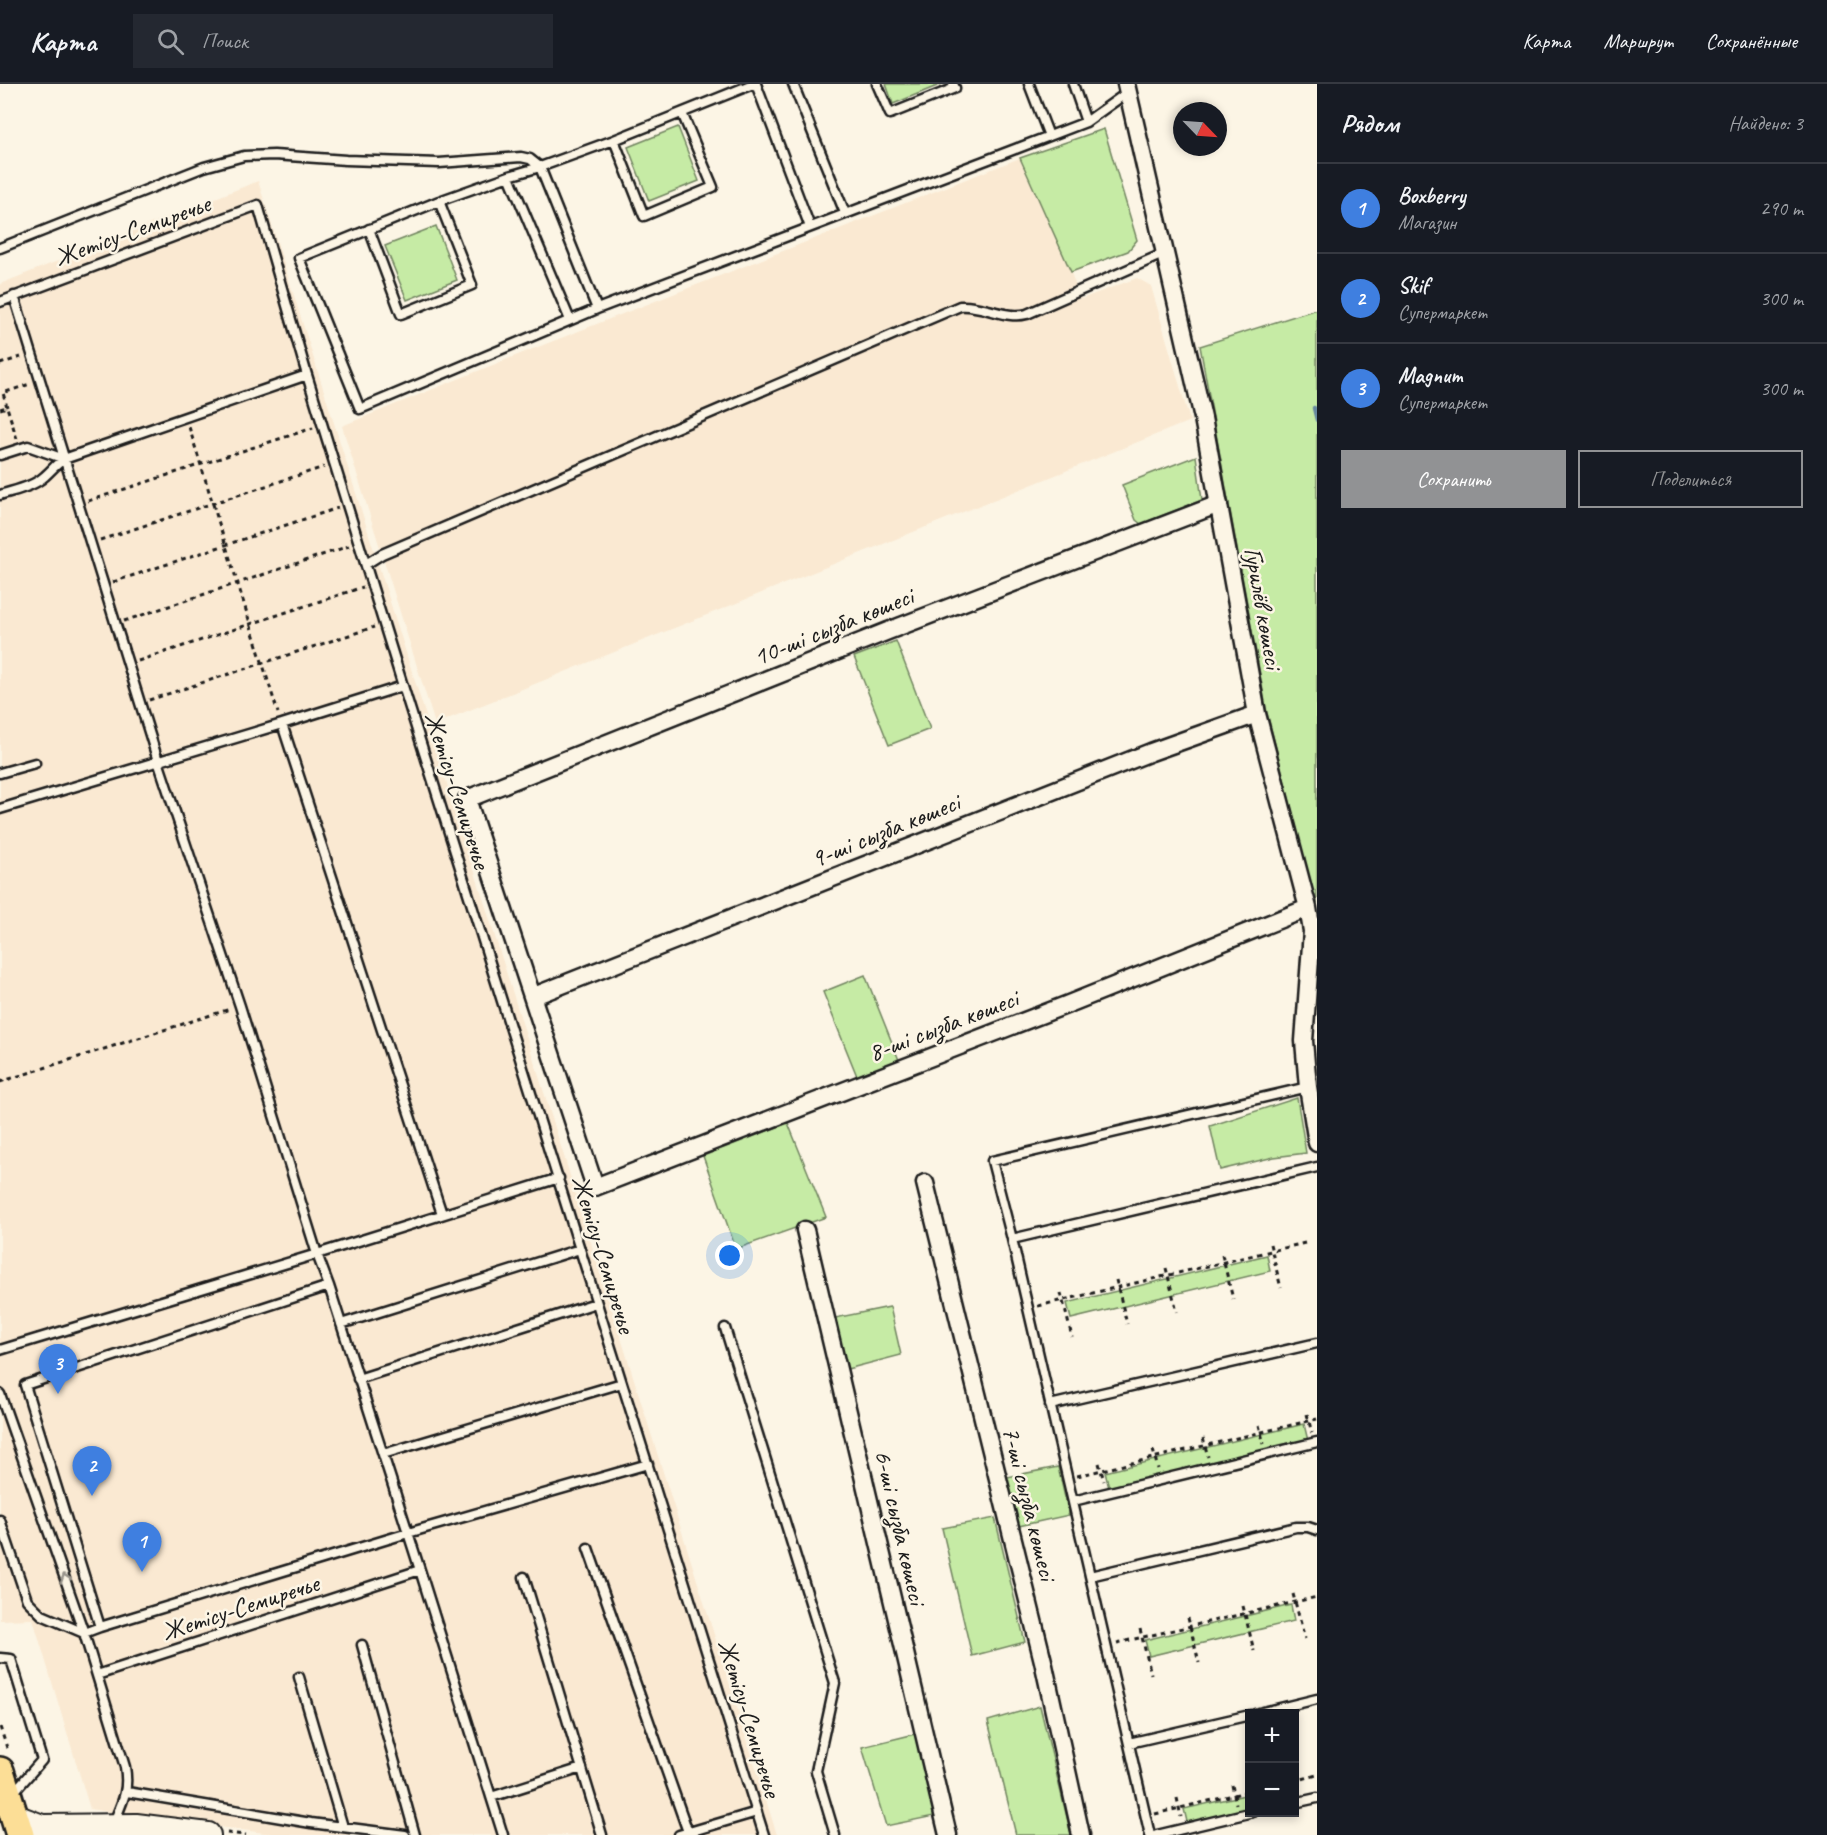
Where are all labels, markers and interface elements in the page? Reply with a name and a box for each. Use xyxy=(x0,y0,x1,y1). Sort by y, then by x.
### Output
search box xyxy=(133,14,553,68)
text: Карта xyxy=(30,24,97,59)
icon: search xyxy=(154,25,187,58)
text: Поиск xyxy=(202,27,248,55)
text: Карта xyxy=(1522,28,1571,54)
text: Маршрут xyxy=(1604,28,1673,54)
text: Сохранённые xyxy=(1706,28,1797,54)
north arrow xyxy=(1173,102,1227,156)
text: Рядом xyxy=(1341,107,1399,140)
text: Найдено: 3 xyxy=(1728,111,1803,136)
text: Boxberry xyxy=(1398,182,1465,210)
street label: Жетісу-Семиречье xyxy=(50,186,217,274)
text: 1 xyxy=(1356,196,1365,221)
text: 290 m xyxy=(1760,196,1803,221)
text: Магазин xyxy=(1398,210,1456,235)
text: Skif xyxy=(1398,272,1428,300)
text: 2 xyxy=(1356,286,1365,311)
text: 300 m xyxy=(1760,286,1803,311)
text: Супермаркет xyxy=(1398,300,1487,325)
text: Magnum xyxy=(1398,362,1463,390)
text: 3 xyxy=(1356,376,1365,401)
text: 300 m xyxy=(1760,376,1803,401)
text: Супермаркет xyxy=(1398,390,1487,415)
button: Сохранить xyxy=(1341,450,1566,508)
button: Поделиться xyxy=(1578,450,1803,508)
street label: Гурилёв көшесі xyxy=(1237,545,1291,675)
street label: 10-ші сызба көшесі xyxy=(748,578,921,674)
street label: Жетісу-Семиречье xyxy=(417,707,499,875)
street label: 9-ші сызба көшесі xyxy=(806,784,968,876)
street label: 8-ші сызба көшесі xyxy=(864,981,1026,1070)
street label: Жетісу-Семиречье xyxy=(564,1171,644,1340)
your location xyxy=(715,1241,744,1270)
pin: 3 xyxy=(38,1344,78,1394)
street label: 7-ші сызба көшесі xyxy=(993,1423,1065,1587)
pin: 2 xyxy=(72,1446,112,1496)
street label: 6-ші сызба көшесі xyxy=(866,1447,935,1611)
pin: 1 xyxy=(122,1522,162,1572)
street label: Жетісу-Семиречье xyxy=(157,1566,325,1648)
one-way arrow xyxy=(59,1573,72,1584)
street label: Жетісу-Семиречье xyxy=(710,1635,790,1804)
map controls xyxy=(1245,1709,1299,1817)
button: + xyxy=(1245,1709,1299,1763)
button: − xyxy=(1245,1763,1299,1817)

